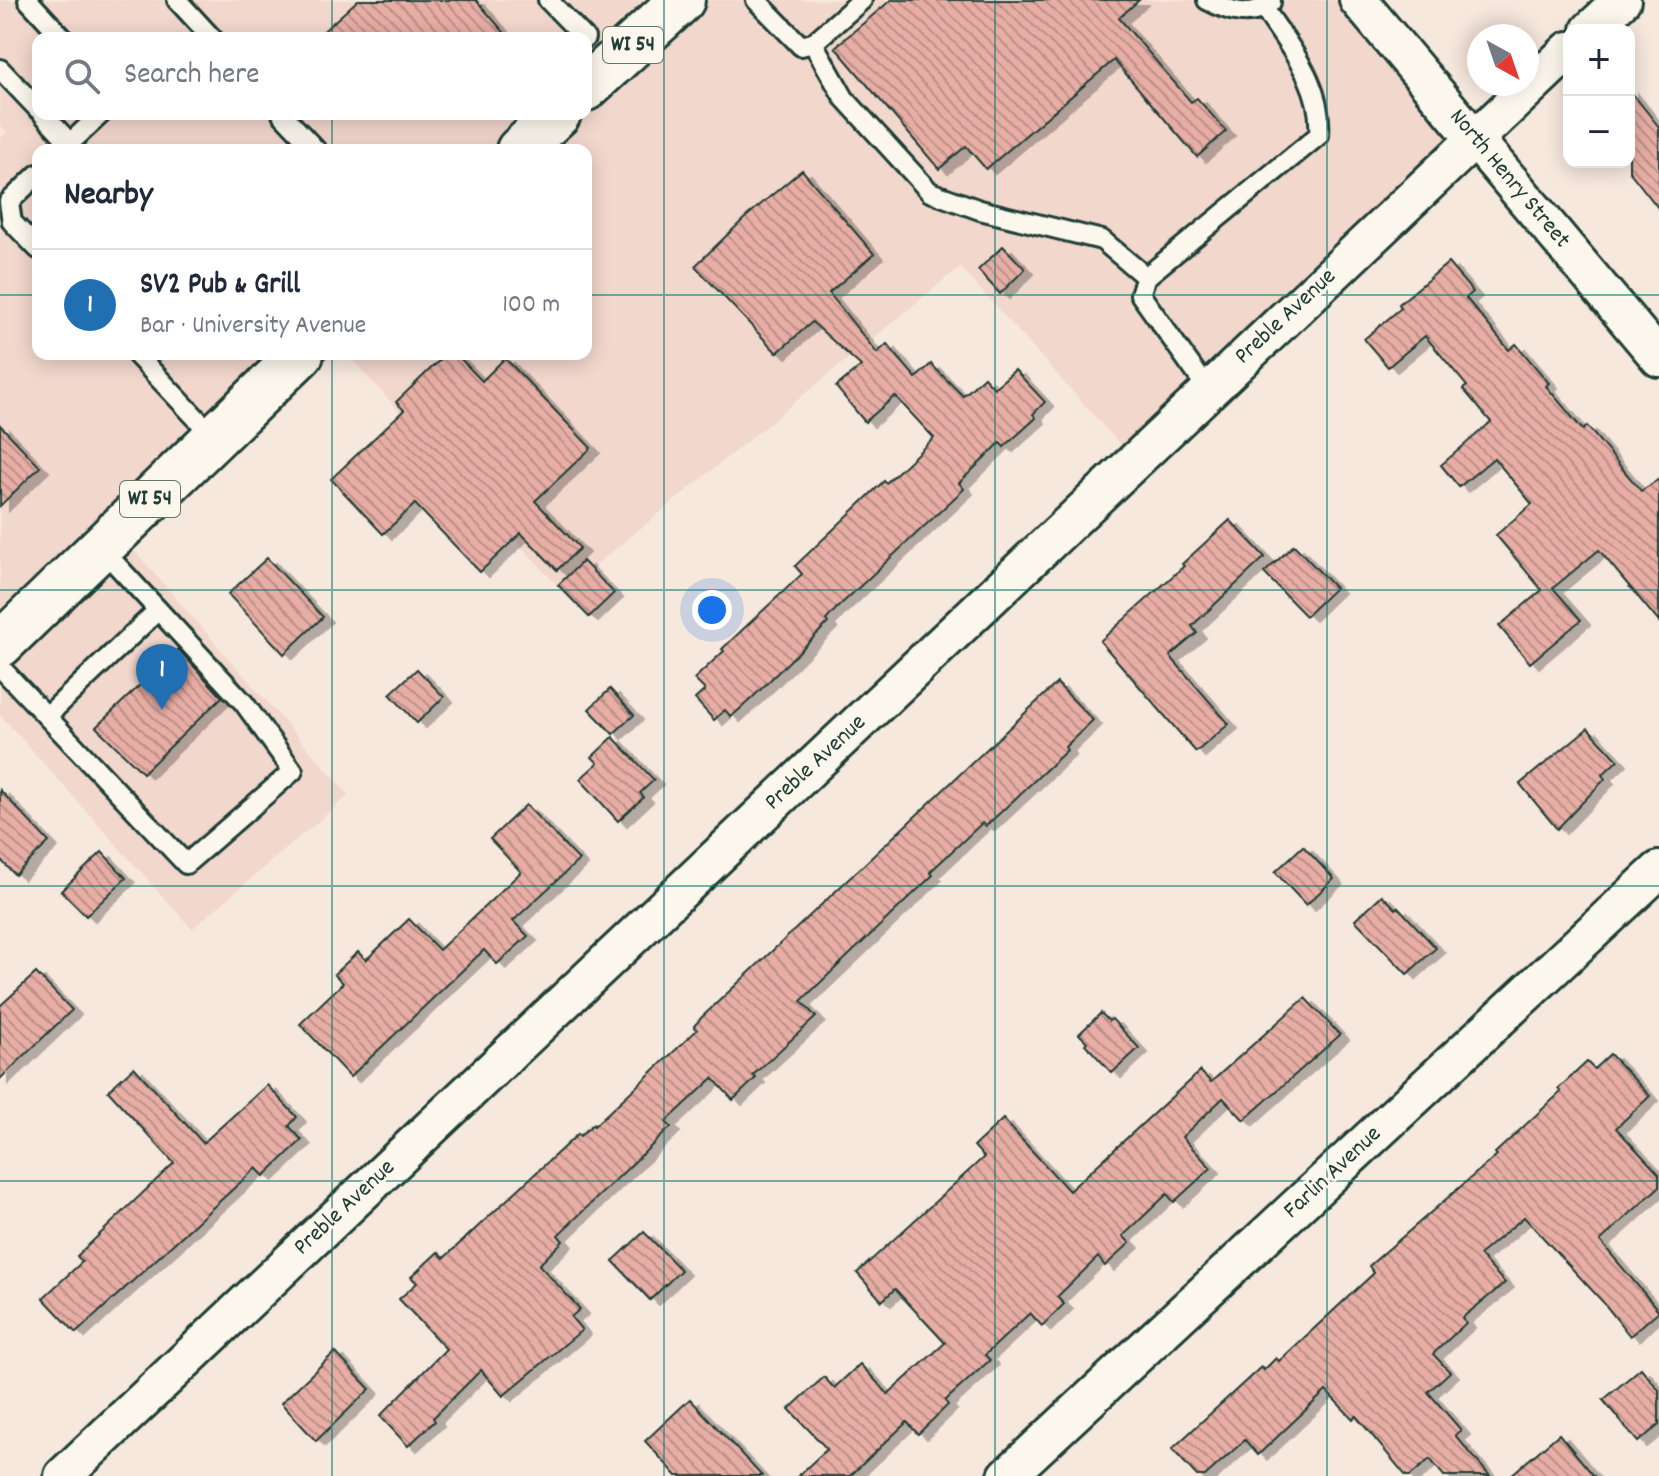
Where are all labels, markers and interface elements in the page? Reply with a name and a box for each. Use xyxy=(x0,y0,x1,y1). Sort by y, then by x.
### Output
north arrow xyxy=(1467,24,1539,96)
map controls xyxy=(1563,24,1635,168)
button: + xyxy=(1563,24,1635,96)
road number: WI 54 xyxy=(603,27,663,63)
search box xyxy=(32,32,592,120)
icon: search xyxy=(60,54,104,98)
text: Search here xyxy=(124,55,260,98)
button: − xyxy=(1563,96,1635,168)
street label: North Henry Street xyxy=(1440,102,1578,256)
text: Nearby xyxy=(64,172,153,221)
street label: Preble Avenue xyxy=(1228,261,1344,373)
text: SV2 Pub & Grill xyxy=(140,265,300,308)
text: 1 xyxy=(87,287,93,324)
text: 100 m xyxy=(502,287,560,324)
text: Bar · University Avenue xyxy=(140,308,366,345)
road number: WI 54 xyxy=(120,481,180,517)
your location xyxy=(692,590,732,630)
pin: 1 xyxy=(136,644,188,710)
street label: Preble Avenue xyxy=(758,707,874,819)
street label: Farlin Avenue xyxy=(1276,1119,1390,1227)
street label: Preble Avenue xyxy=(287,1152,403,1264)

